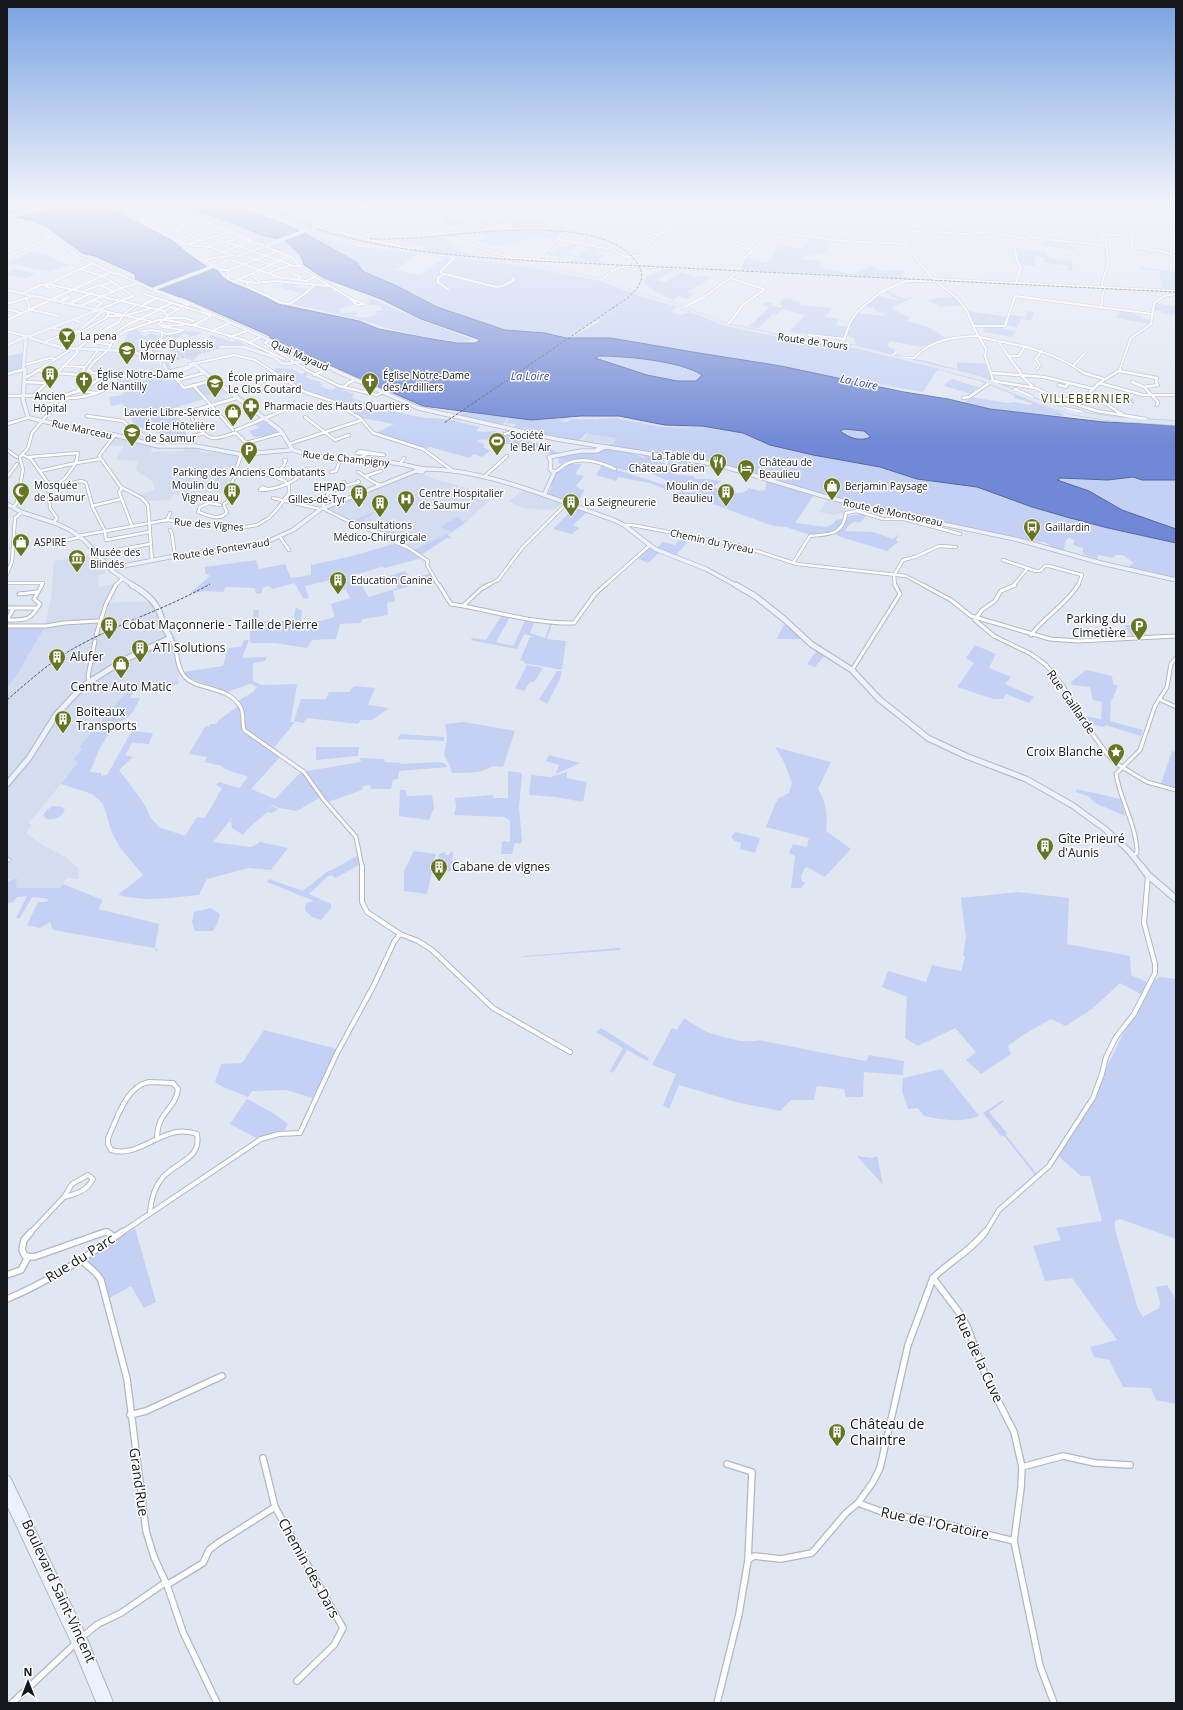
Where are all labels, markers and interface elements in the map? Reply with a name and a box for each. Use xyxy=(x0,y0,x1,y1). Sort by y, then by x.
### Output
bar icon: La pena xyxy=(57,326,77,351)
place label: La pena xyxy=(80,329,117,343)
street label: Route de Tours xyxy=(777,329,849,353)
street label: Quai Mayaud xyxy=(269,336,331,374)
place label: Lycée Duplessis Mornay xyxy=(140,337,214,363)
school or university icon: Lycée Duplessis Mornay xyxy=(117,340,137,365)
building icon: Ancien Hôpital xyxy=(40,364,60,389)
place label: Église Notre-Dame de Nantilly xyxy=(97,367,184,393)
place label: Église Notre-Dame des Ardilliers xyxy=(383,368,470,394)
water label: La Loire xyxy=(511,368,550,383)
church icon: Église Notre-Dame de Nantilly xyxy=(74,370,94,395)
place label: École primaire Le Clos Coutard xyxy=(228,370,301,396)
water label: La Loire xyxy=(839,370,880,393)
church icon: Église Notre-Dame des Ardilliers xyxy=(360,371,380,396)
school or university icon: École primaire Le Clos Coutard xyxy=(205,373,225,398)
place label: Ancien Hôpital xyxy=(33,389,67,415)
district label: VILLEBERNIER xyxy=(1041,390,1131,407)
pharmacy icon: Pharmacie des Hauts Quartiers xyxy=(241,396,261,421)
place label: Pharmacie des Hauts Quartiers xyxy=(264,399,410,413)
shop icon: Laverie Libre-Service xyxy=(223,402,243,427)
place label: Laverie Libre-Service xyxy=(124,405,220,419)
street label: Rue Marceau xyxy=(51,416,113,442)
place label: École Hôtelière de Saumur xyxy=(145,419,215,445)
school or university icon: École Hôtelière de Saumur xyxy=(122,422,142,447)
place label: Société le Bel Air xyxy=(510,428,551,454)
sports icon: Société le Bel Air xyxy=(487,431,507,456)
parking icon: Parking des Anciens Combatants xyxy=(239,440,259,465)
street label: Rue de Champigny xyxy=(302,446,391,470)
place label: La Table du Château Gratien xyxy=(629,449,705,475)
restaurant icon: La Table du Château Gratien xyxy=(708,452,728,477)
place label: Château de Beaulieu xyxy=(759,455,813,481)
hotel icon: Château de Beaulieu xyxy=(736,458,756,483)
place label: Parking des Anciens Combatants xyxy=(173,465,325,479)
shop icon: Berjamin Paysage xyxy=(822,476,842,501)
place label: Mosquée de Saumur xyxy=(34,478,85,504)
place label: Moulin du Vigneau xyxy=(172,478,219,504)
place label: Moulin de Beaulieu xyxy=(666,479,713,505)
place label: Berjamin Paysage xyxy=(845,479,928,493)
place label: EHPAD Gilles-de-Tyr xyxy=(288,480,346,506)
mosque icon: Mosquée de Saumur xyxy=(11,481,31,506)
building icon: Moulin du Vigneau xyxy=(222,481,242,506)
building icon: Moulin de Beaulieu xyxy=(716,482,736,507)
building icon: EHPAD Gilles-de-Tyr xyxy=(349,483,369,508)
place label: Centre Hospitalier de Saumur xyxy=(419,486,504,512)
hospital icon: Centre Hospitalier de Saumur xyxy=(396,489,416,514)
building icon: La Seigneurerie xyxy=(561,492,581,517)
building icon: Consultations Médico-Chirurgicale xyxy=(370,493,390,518)
place label: La Seigneurerie xyxy=(584,495,657,509)
street label: Route de Montsoreau xyxy=(842,495,944,529)
street label: Rue des Vignes xyxy=(173,514,245,534)
bus stop icon: Gaillardin xyxy=(1022,517,1042,542)
place label: Consultations Médico-Chirurgicale xyxy=(334,518,427,544)
place label: Gaillardin xyxy=(1045,520,1090,534)
street label: Chemin du Tyreau xyxy=(669,525,755,557)
shop icon: ASPIRE xyxy=(11,532,31,557)
street label: Route de Fontevraud xyxy=(172,534,270,564)
place label: ASPIRE xyxy=(34,535,66,549)
place label: Musée des Blindés xyxy=(90,545,140,571)
museum icon: Musée des Blindés xyxy=(67,548,87,573)
building icon: Education Canine xyxy=(328,570,348,595)
place label: Education Canine xyxy=(351,573,433,587)
place label: Parking du Cimetière xyxy=(1066,610,1126,641)
building icon: Cobat Maçonnerie - Taille de Pierre xyxy=(99,615,119,640)
place label: Cobat Maçonnerie - Taille de Pierre xyxy=(122,616,318,633)
parking icon: Parking du Cimetière xyxy=(1129,616,1149,641)
building icon: ATI Solutions xyxy=(130,638,150,663)
place label: ATI Solutions xyxy=(153,639,226,656)
building icon: Alufer xyxy=(47,647,67,672)
place label: Alufer xyxy=(70,648,104,665)
shop icon: Centre Auto Matic xyxy=(111,654,131,679)
street label: Rue Gaillarde xyxy=(1043,666,1100,737)
place label: Centre Auto Matic xyxy=(71,678,172,695)
place label: Boiteaux Transports xyxy=(76,703,137,734)
building icon: Boiteaux Transports xyxy=(53,709,73,734)
place icon: Croix Blanche xyxy=(1106,742,1126,767)
place label: Croix Blanche xyxy=(1026,743,1103,760)
place label: Gîte Prieuré d'Aunis xyxy=(1058,830,1125,861)
building icon: Gîte Prieuré d'Aunis xyxy=(1035,836,1055,861)
building icon: Cabane de vignes xyxy=(429,857,449,882)
place label: Cabane de vignes xyxy=(452,858,550,875)
street label: Rue du Parc xyxy=(42,1229,118,1286)
street label: Rue de la Cuve xyxy=(951,1310,1008,1405)
place label: Château de Chaintre xyxy=(850,1414,925,1449)
building icon: Château de Chaintre xyxy=(827,1422,847,1447)
street label: Grand'Rue xyxy=(125,1446,154,1518)
street label: Rue de l'Oratoire xyxy=(879,1502,991,1543)
street label: Chemin des Dars xyxy=(274,1515,345,1621)
street label: Boulevard Saint-Vincent xyxy=(18,1516,101,1665)
north arrow xyxy=(8,1662,48,1702)
text: N xyxy=(24,1664,32,1679)

